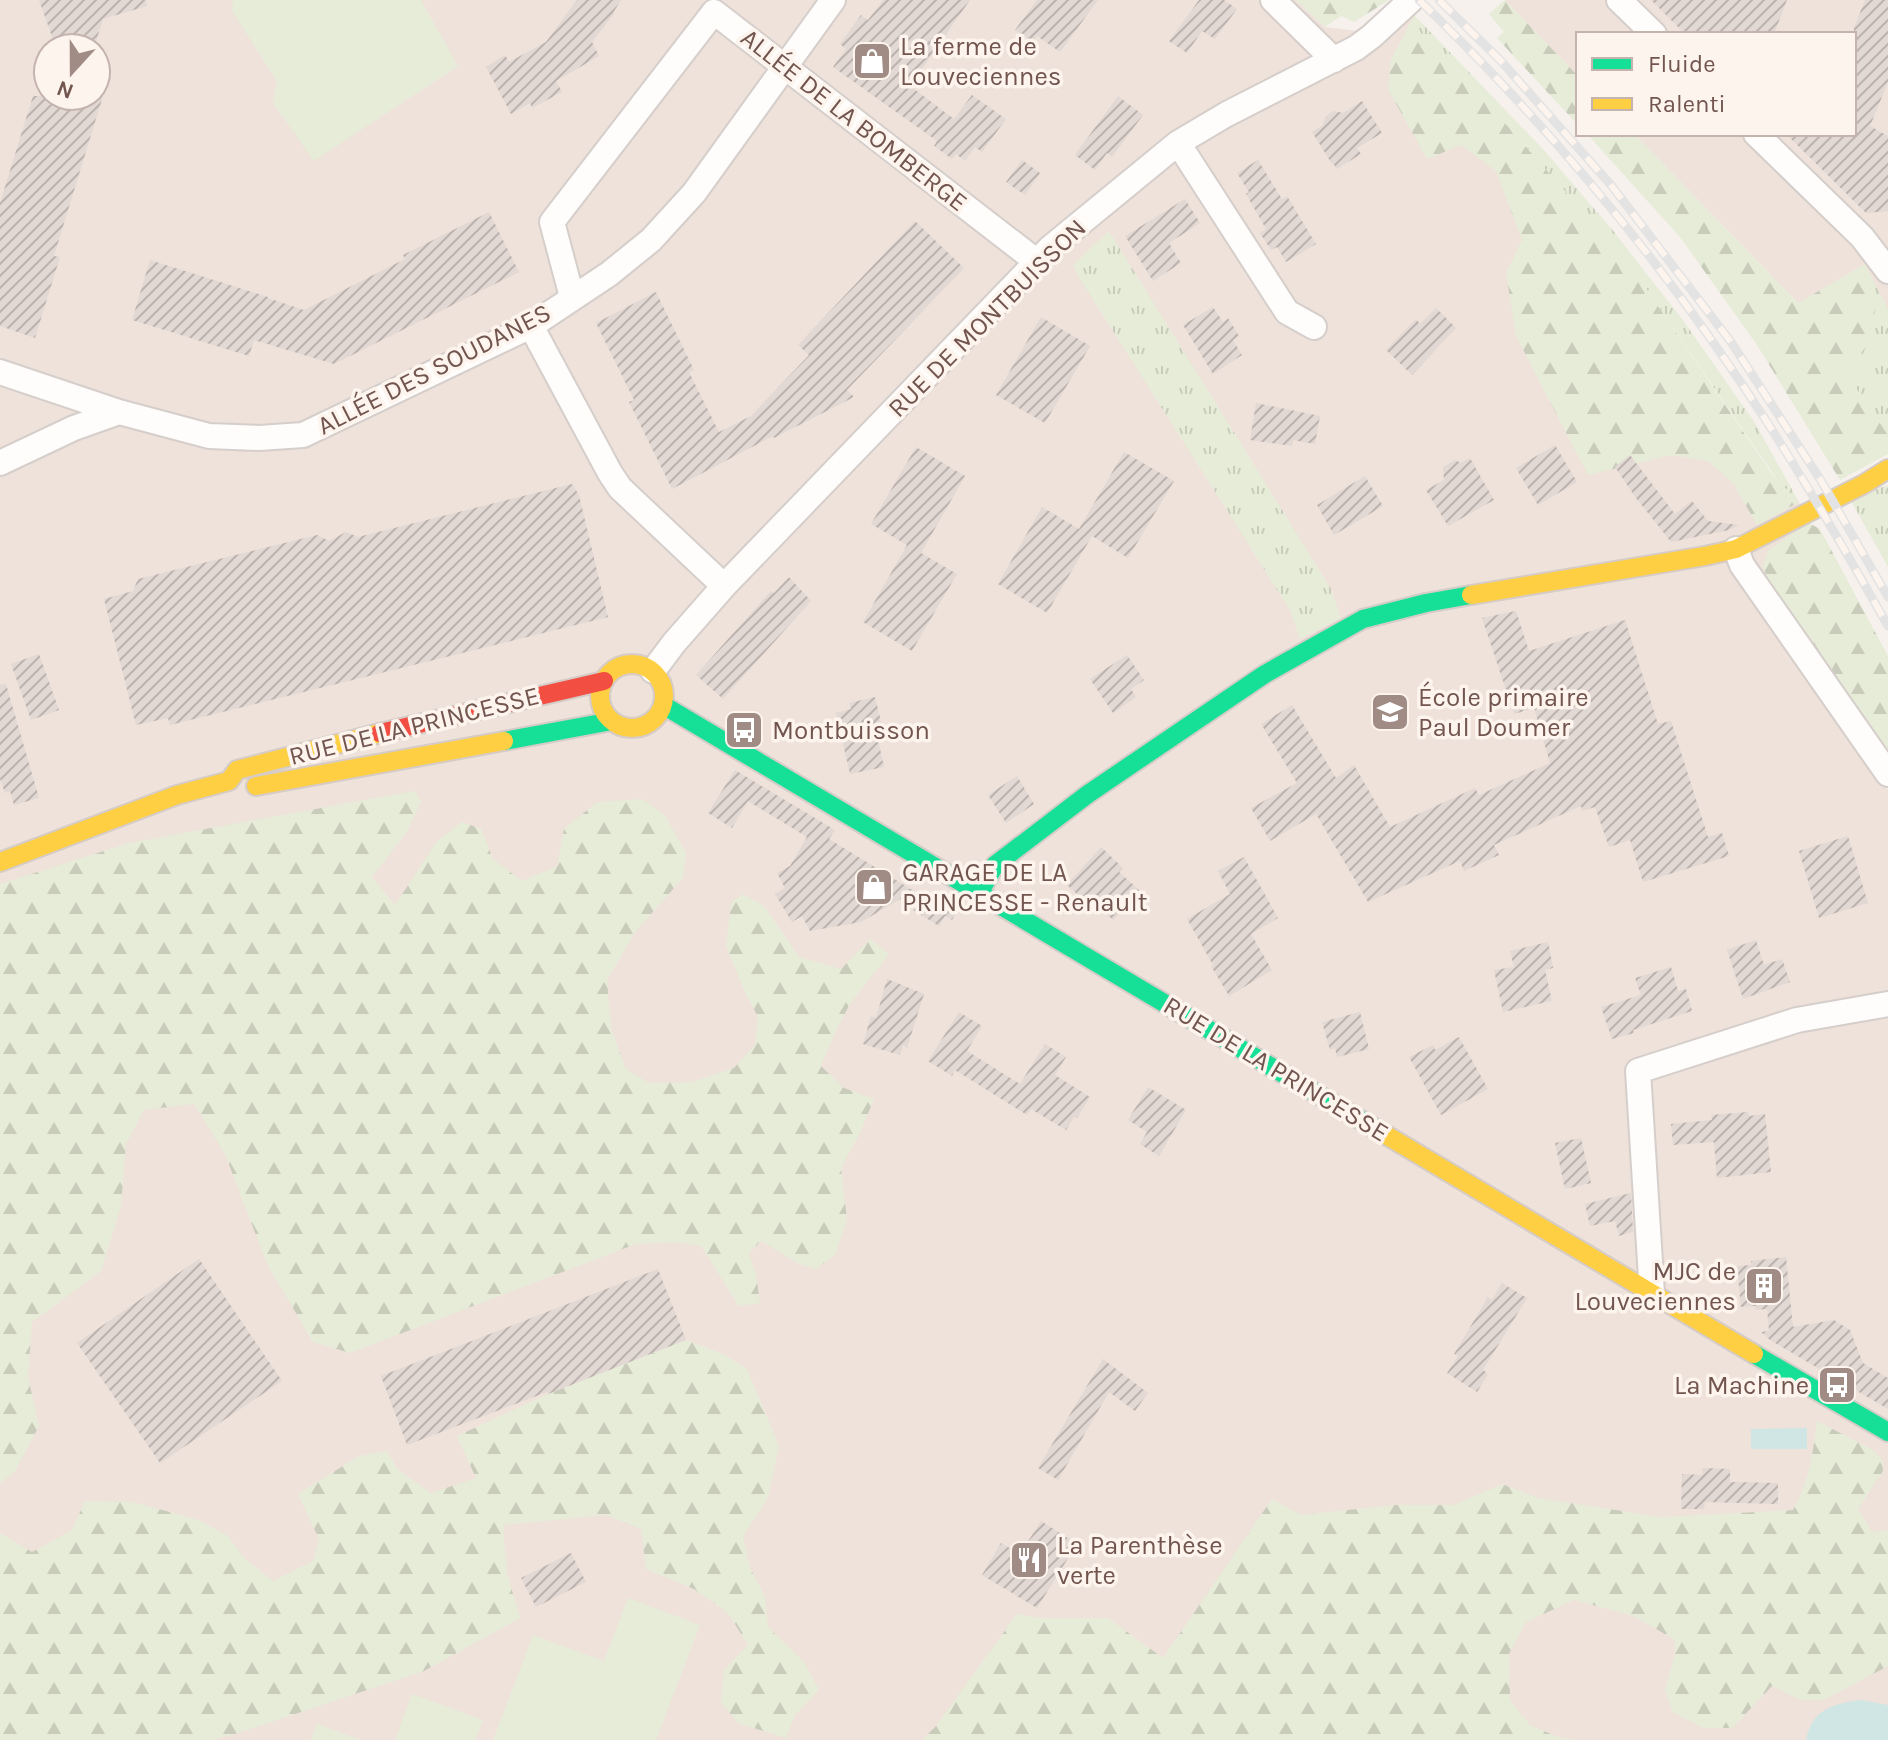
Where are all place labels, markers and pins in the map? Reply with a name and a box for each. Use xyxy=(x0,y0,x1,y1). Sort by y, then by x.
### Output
place label: La ferme de Louveciennes xyxy=(900,31,1061,92)
shop icon: La ferme de Louveciennes xyxy=(851,40,893,82)
place label: École primaire Paul Doumer xyxy=(1418,681,1589,743)
school or university icon: École primaire Paul Doumer xyxy=(1369,691,1411,733)
bus stop icon: Montbuisson xyxy=(723,709,765,751)
place label: Montbuisson xyxy=(772,715,930,746)
place label: GARAGE DE LA PRINCESSE - Renault xyxy=(902,857,1148,918)
shop icon: GARAGE DE LA PRINCESSE - Renault xyxy=(853,866,895,908)
place label: MJC de Louveciennes xyxy=(1575,1256,1736,1317)
building icon: MJC de Louveciennes xyxy=(1743,1265,1785,1307)
bus stop icon: La Machine xyxy=(1816,1364,1858,1406)
place label: La Machine xyxy=(1674,1370,1809,1401)
place label: La Parenthèse verte xyxy=(1057,1530,1223,1591)
restaurant icon: La Parenthèse verte xyxy=(1008,1539,1050,1581)

